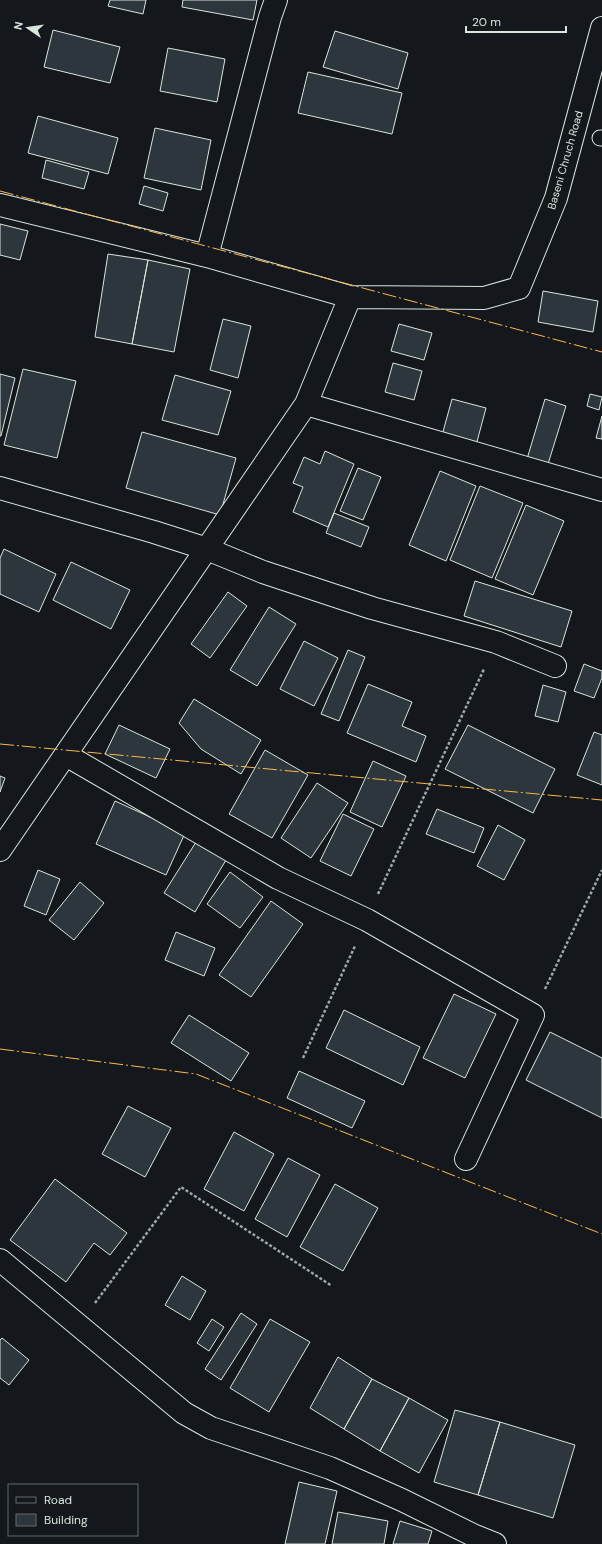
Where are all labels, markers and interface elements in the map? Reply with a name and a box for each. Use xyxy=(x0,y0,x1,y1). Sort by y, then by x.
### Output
north arrow xyxy=(8,8,48,48)
scale bar xyxy=(466,8,566,34)
text: 20 m xyxy=(472,14,501,30)
text: N xyxy=(11,20,26,31)
street label: Baseni Chruch Road xyxy=(544,109,586,211)
legend xyxy=(8,1484,138,1536)
text: Road xyxy=(44,1492,72,1508)
text: Building xyxy=(44,1512,88,1528)

